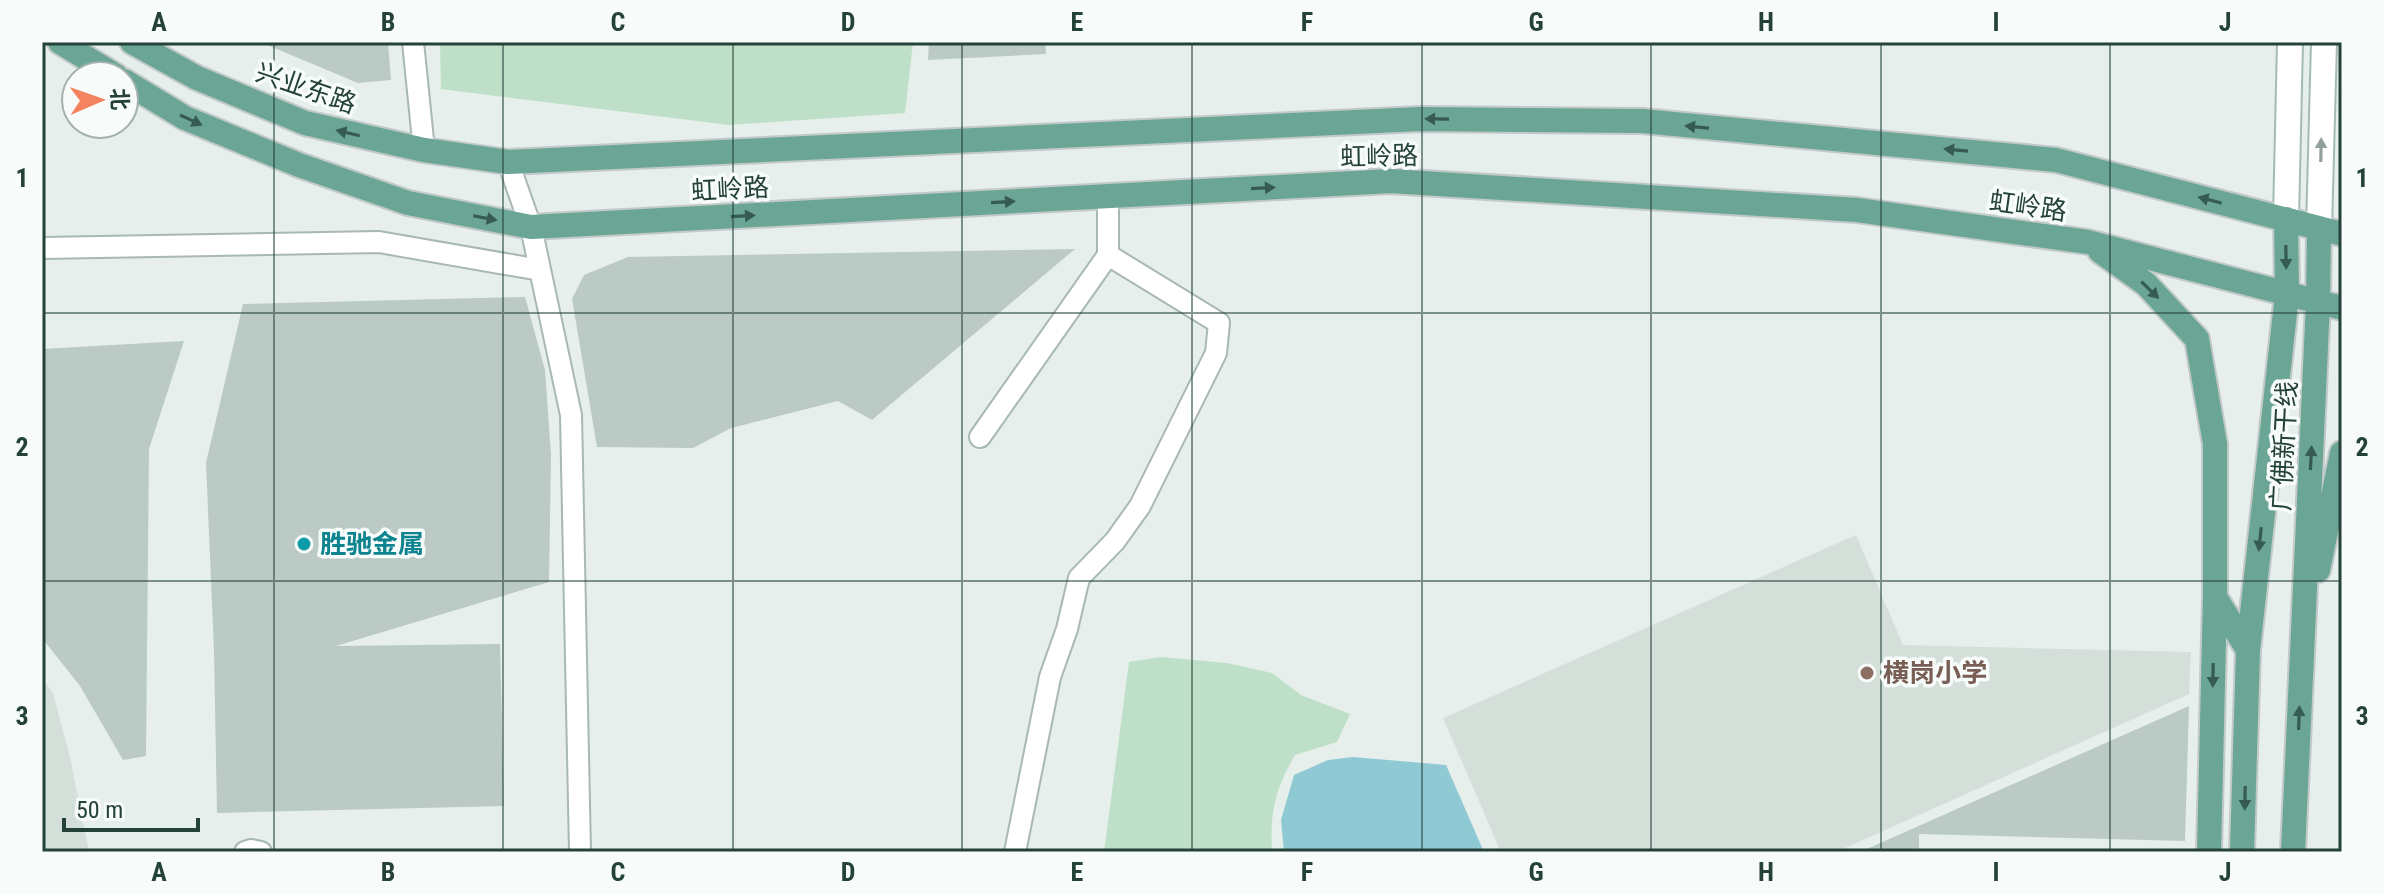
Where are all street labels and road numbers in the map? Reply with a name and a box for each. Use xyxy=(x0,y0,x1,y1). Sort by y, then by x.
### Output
street label: 兴业东路 xyxy=(252,57,360,119)
street label: 虹岭路 xyxy=(1340,140,1418,172)
street label: 虹岭路 xyxy=(690,172,770,206)
street label: 虹岭路 xyxy=(1987,186,2069,226)
street label: 广佛新干线 xyxy=(2266,380,2302,512)

